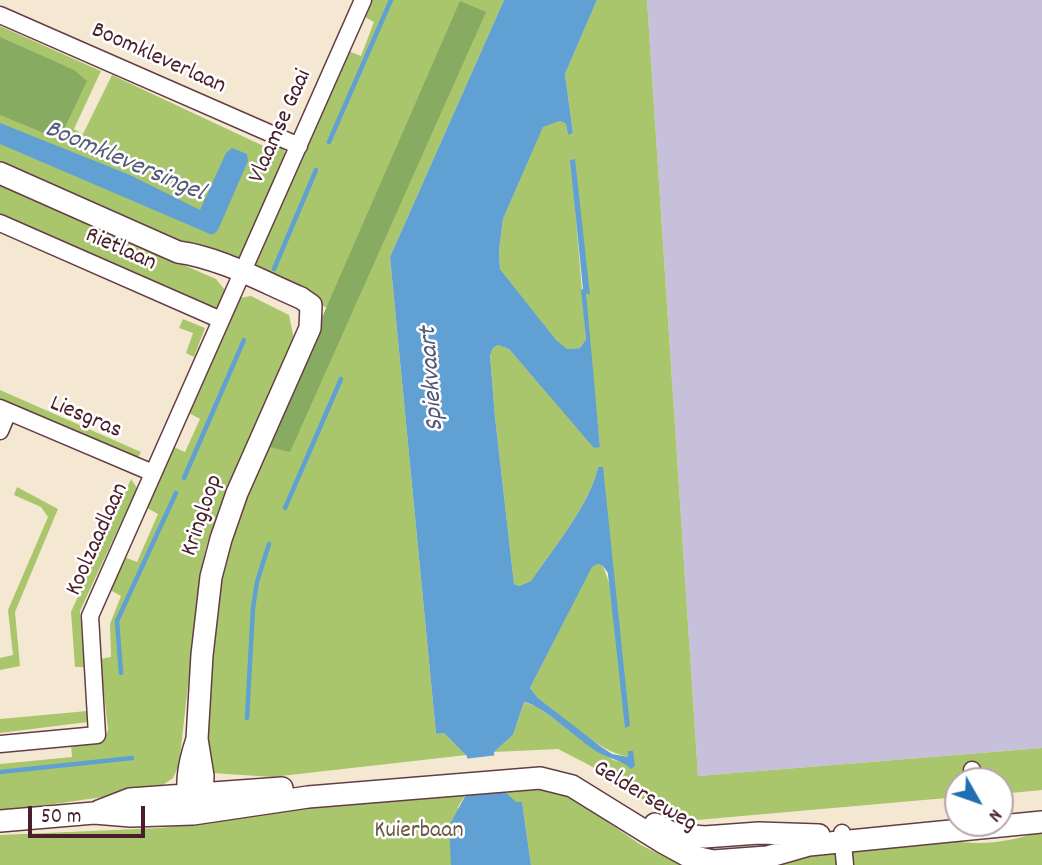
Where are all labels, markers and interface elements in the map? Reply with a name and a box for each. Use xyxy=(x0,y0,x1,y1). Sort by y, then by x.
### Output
street label: Boomkleverlaan xyxy=(86,18,230,102)
street label: Vlaamse Gaai xyxy=(244,66,320,188)
water label: Boomkleversingel xyxy=(40,115,208,211)
street label: Rietlaan xyxy=(80,223,160,279)
water label: Spiekvaart xyxy=(415,326,453,432)
street label: Liesgras xyxy=(45,391,125,447)
street label: Kringloop xyxy=(177,472,231,560)
street label: Koolzaadlaan xyxy=(61,479,137,601)
street label: Gelderseweg xyxy=(587,756,701,840)
north arrow xyxy=(944,767,1014,837)
scale bar xyxy=(32,792,149,836)
text: N xyxy=(981,802,1007,827)
text: 50 m xyxy=(41,803,81,833)
park label: Kuierbaan xyxy=(374,819,464,847)

